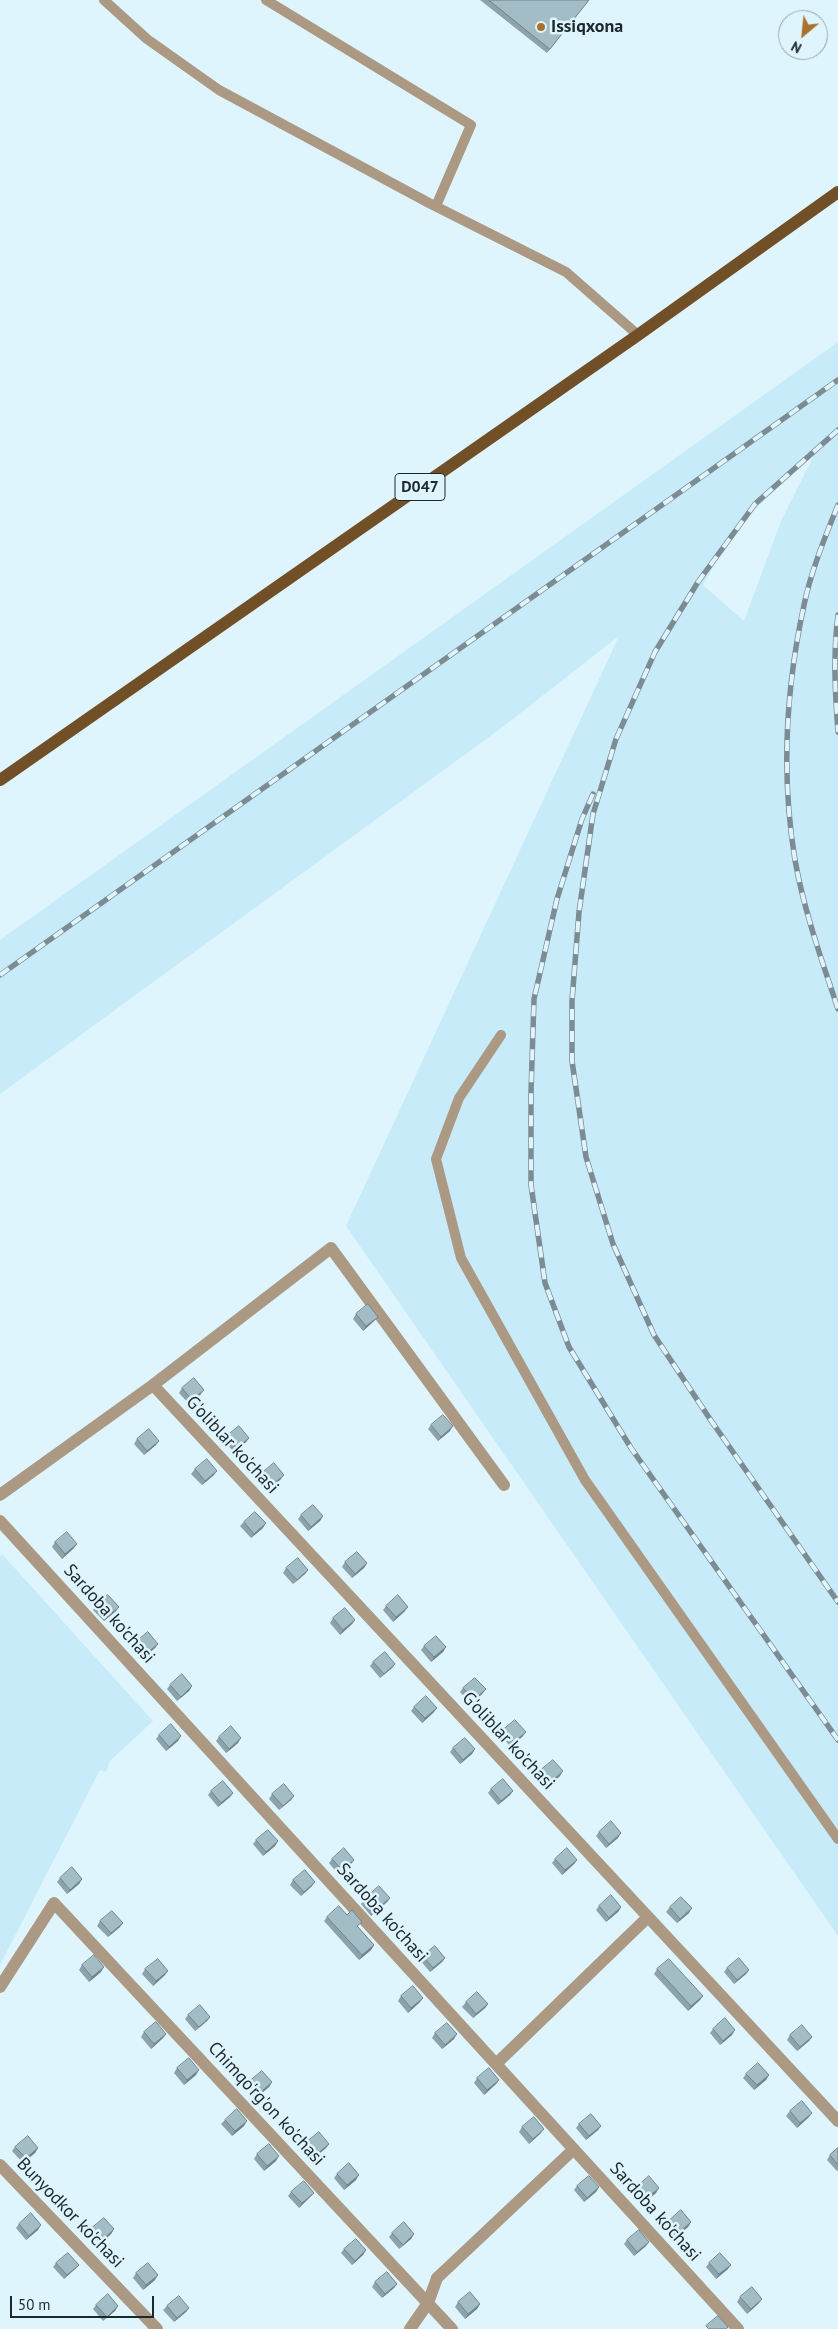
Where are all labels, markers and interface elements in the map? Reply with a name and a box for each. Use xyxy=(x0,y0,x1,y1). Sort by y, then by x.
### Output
north arrow xyxy=(778,10,828,60)
place label: Issiqxona xyxy=(551,16,623,38)
marker: Issiqxona xyxy=(535,21,547,33)
text: N xyxy=(788,37,805,57)
road number: D047 xyxy=(395,474,445,501)
street label: G'oliblar ko'chasi xyxy=(181,1391,283,1499)
street label: Sardoba ko'chasi xyxy=(59,1560,159,1668)
street label: G'oliblar ko'chasi xyxy=(457,1687,559,1795)
street label: Sardoba ko'chasi xyxy=(332,1859,432,1967)
street label: Chimqo'rg'on ko'chasi xyxy=(203,2038,329,2170)
street label: Bunyodkor ko'chasi xyxy=(12,2153,128,2273)
street label: Sardoba ko'chasi xyxy=(605,2158,705,2266)
scale bar xyxy=(12,2286,156,2318)
text: 50 m xyxy=(18,2295,51,2314)

